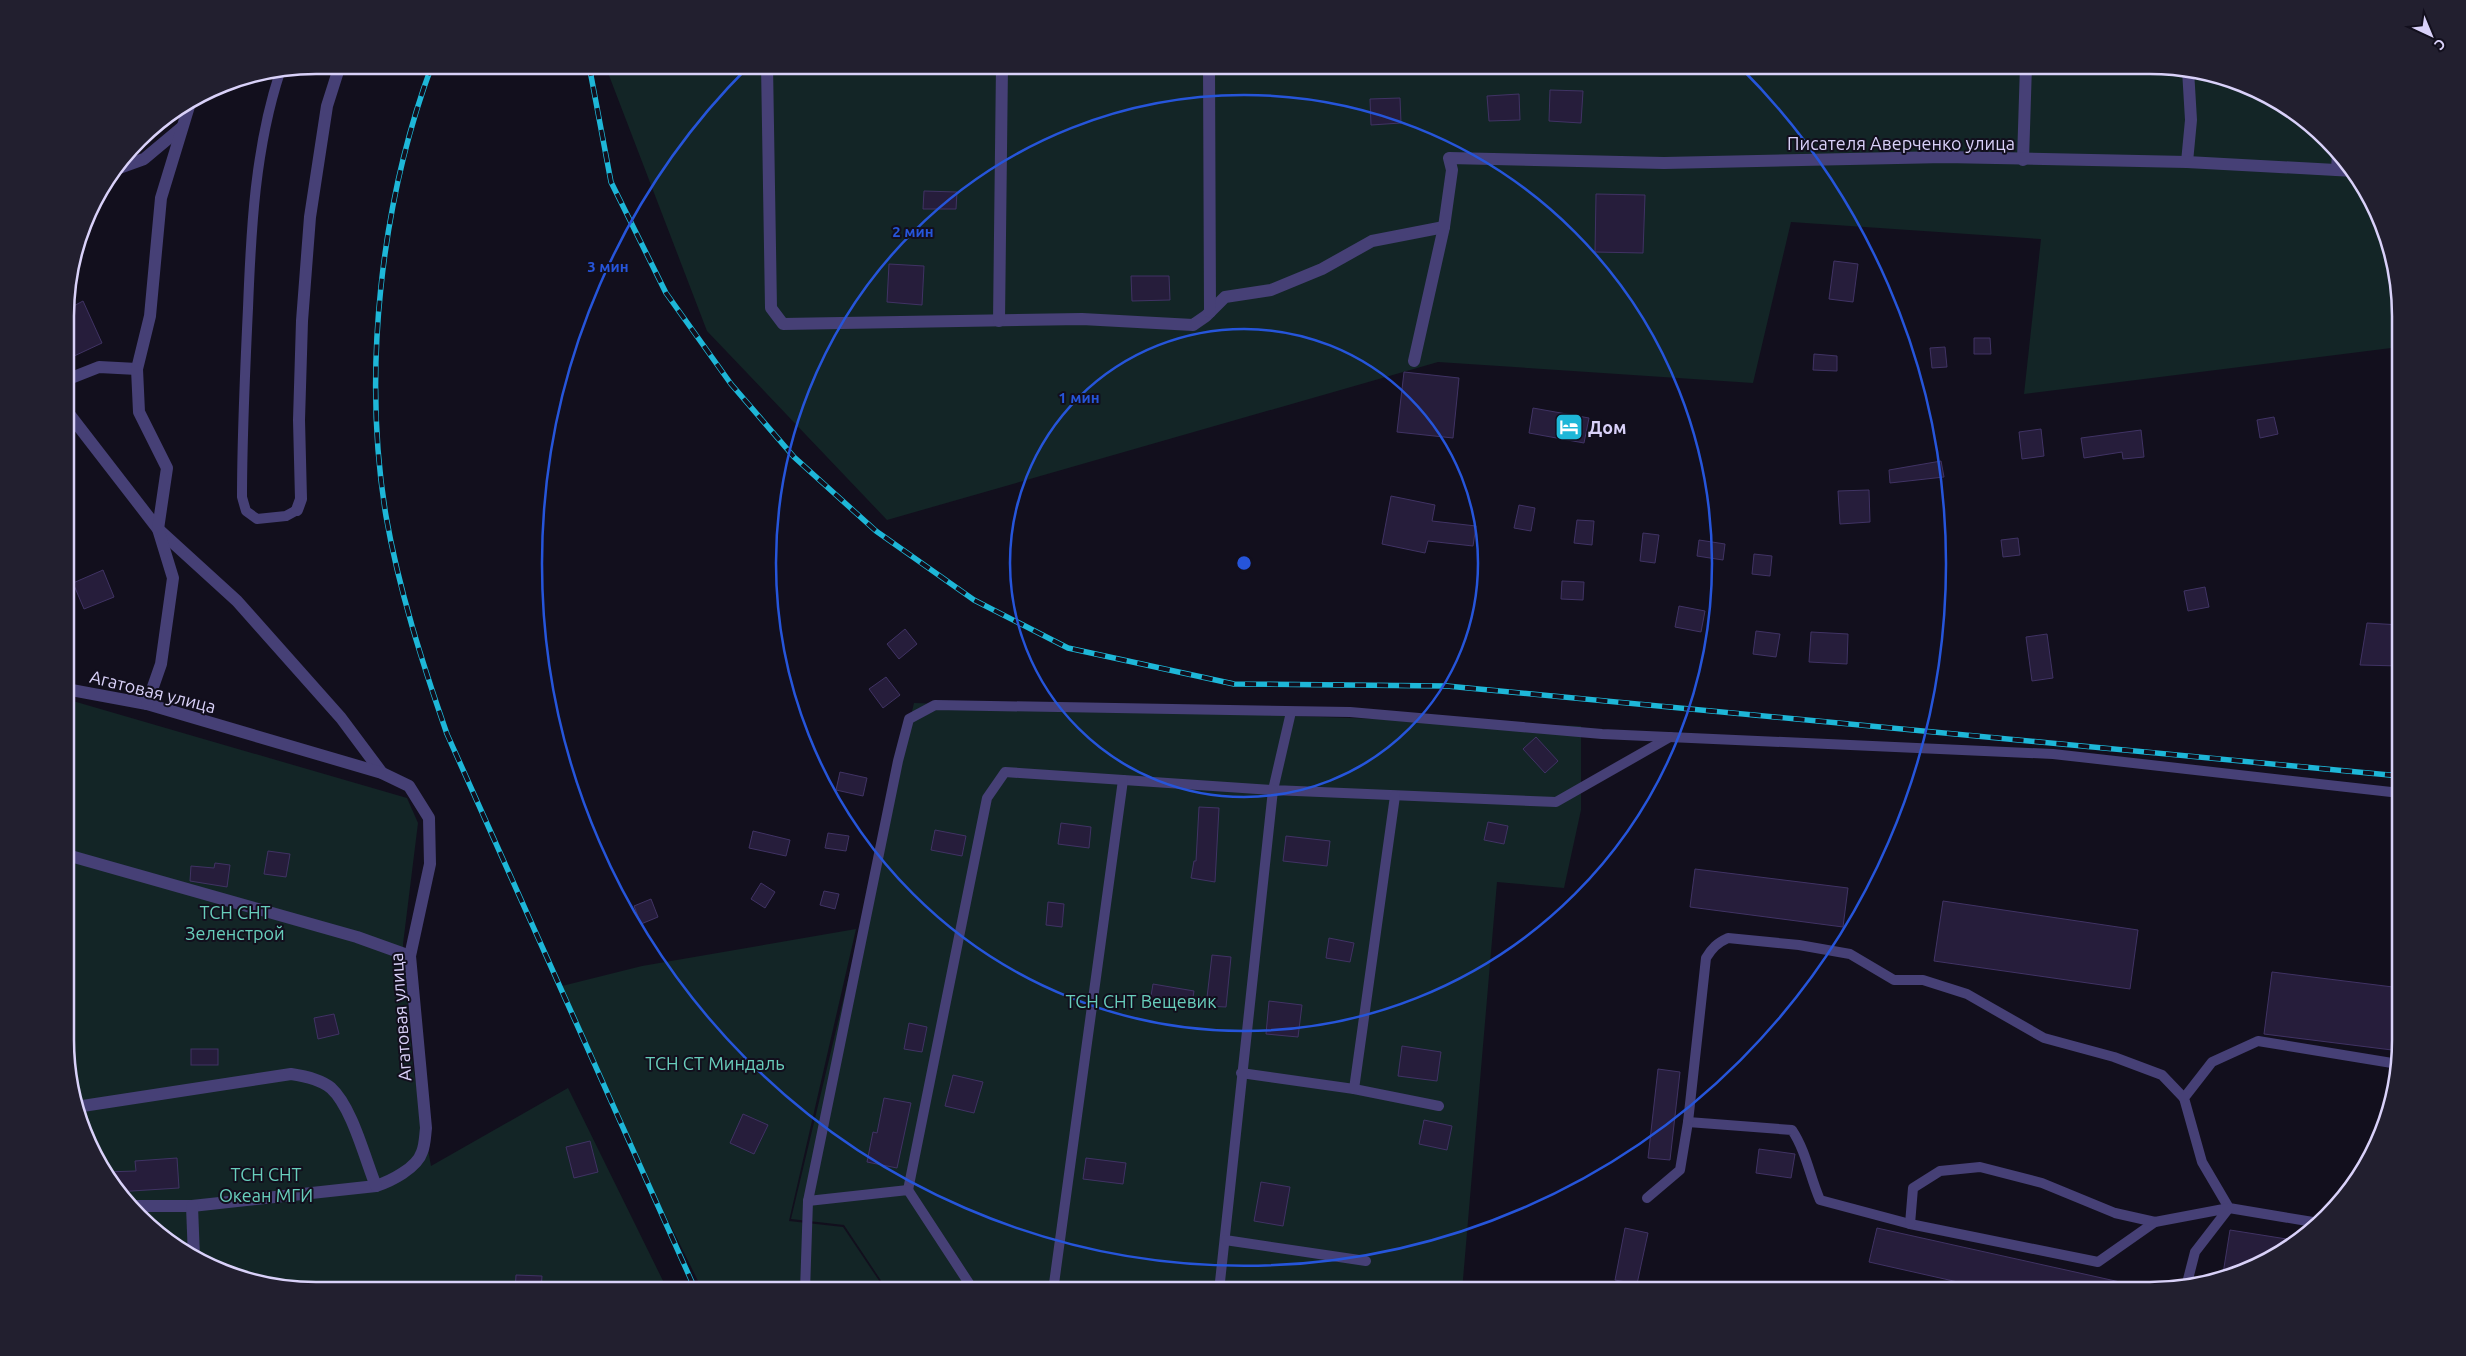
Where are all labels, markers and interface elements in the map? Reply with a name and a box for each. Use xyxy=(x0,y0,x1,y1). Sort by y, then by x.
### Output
north arrow xyxy=(2406,10,2456,60)
text: С xyxy=(2431,35,2449,53)
street label: Писателя Аверченко улица xyxy=(1787,133,2015,153)
text: 2 мин xyxy=(892,223,934,240)
text: 3 мин xyxy=(587,258,629,275)
text: 1 мин xyxy=(1058,389,1100,406)
hotel icon: Дом xyxy=(1554,412,1584,442)
place label: Дом xyxy=(1588,417,1627,437)
centre of rings xyxy=(1235,554,1253,572)
street label: Агатовая улица xyxy=(88,666,218,716)
park label: ТСН СНТ Зеленстрой xyxy=(185,902,285,943)
street label: Агатовая улица xyxy=(386,952,414,1082)
park label: ТСН СНТ Вещевик xyxy=(1065,991,1217,1011)
park label: ТСН СТ Миндаль xyxy=(645,1053,785,1073)
park label: ТСН СНТ Океан МГИ xyxy=(219,1164,313,1205)

